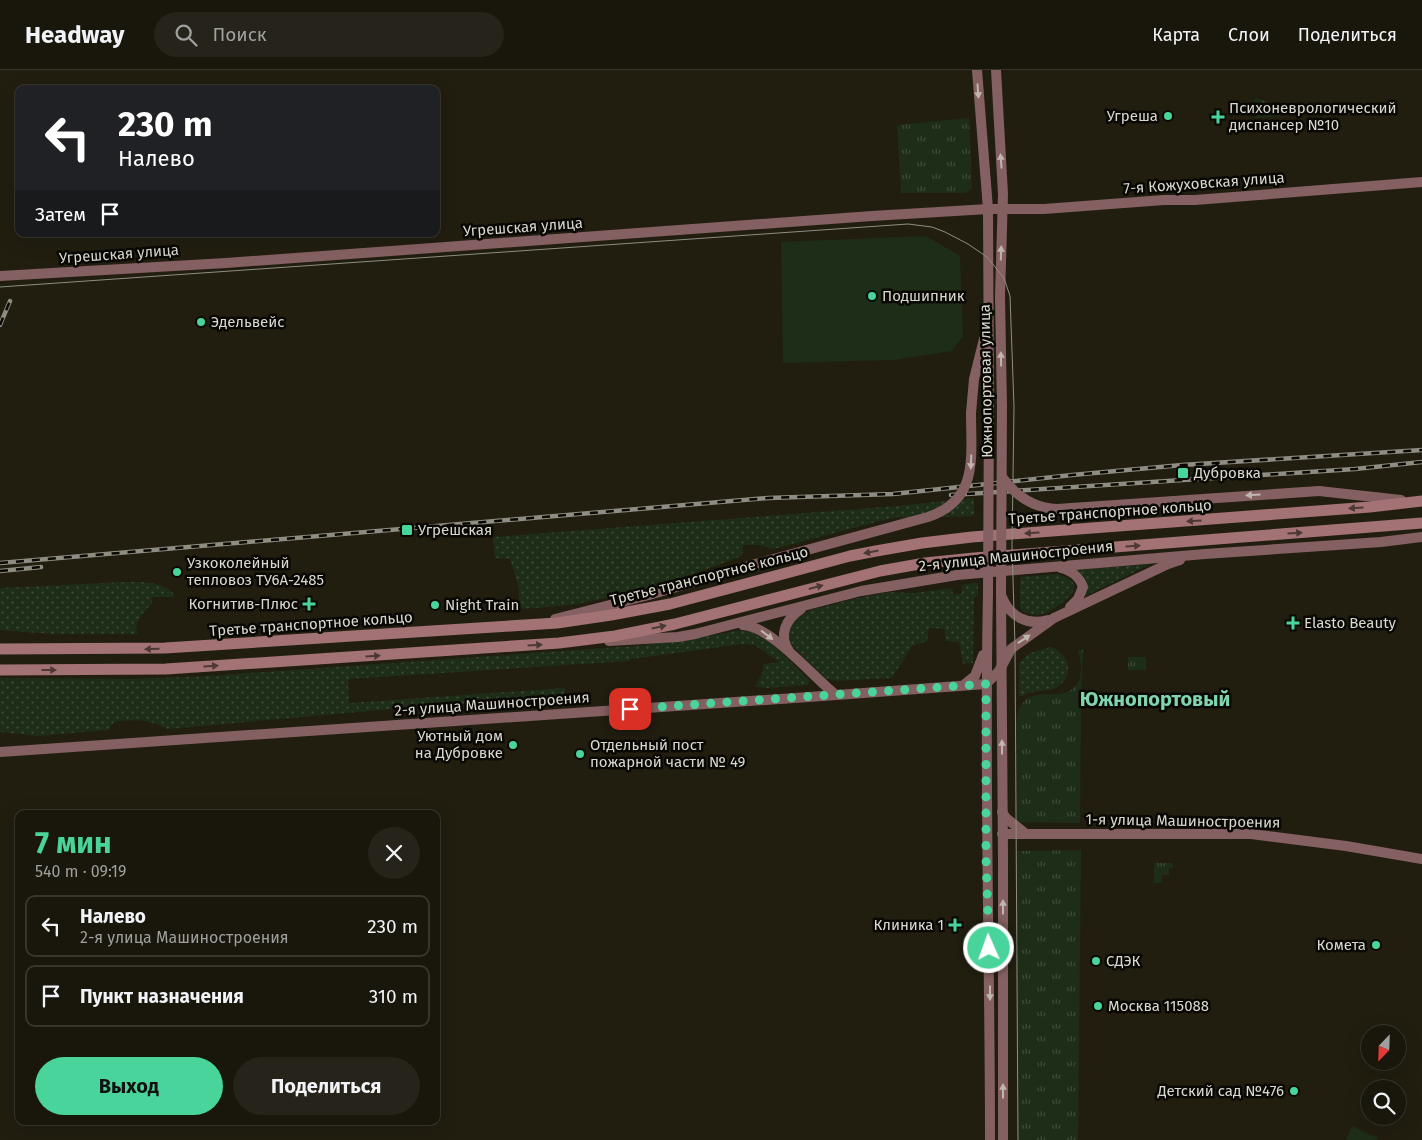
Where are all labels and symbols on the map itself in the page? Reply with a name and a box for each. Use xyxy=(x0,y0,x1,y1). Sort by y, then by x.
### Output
one-way arrow xyxy=(975,83,983,99)
place label: Психоневрологический диспансер №10 xyxy=(1229,99,1397,134)
place label: Угреша xyxy=(1107,107,1158,125)
marker: Угреша xyxy=(1162,110,1174,122)
marker: Психоневрологический диспансер №10 xyxy=(1211,110,1225,124)
one-way arrow xyxy=(997,153,1005,169)
street label: 7-я Кожуховская улица xyxy=(1123,168,1285,198)
street label: Угрешская улица xyxy=(463,214,583,240)
street label: Угрешская улица xyxy=(59,241,179,267)
one-way arrow xyxy=(998,245,1006,261)
place label: Подшипник xyxy=(882,287,965,305)
marker: Подшипник xyxy=(866,290,878,302)
street label: Южнопортовая улица xyxy=(976,304,996,458)
place label: Эдельвейс xyxy=(211,313,284,331)
marker: Эдельвейс xyxy=(195,316,207,328)
one-way arrow xyxy=(997,350,1005,366)
one-way arrow xyxy=(966,454,974,470)
place label: Дубровка xyxy=(1193,464,1261,482)
marker: Дубровка xyxy=(1176,466,1190,480)
one-way arrow xyxy=(1245,492,1261,500)
street label: Третье транспортное кольцо xyxy=(1008,496,1212,528)
one-way arrow xyxy=(1348,505,1364,513)
one-way arrow xyxy=(1186,517,1202,525)
place label: Угрешская xyxy=(418,521,492,539)
marker: Угрешская xyxy=(400,523,414,537)
one-way arrow xyxy=(1024,529,1040,537)
one-way arrow xyxy=(1287,529,1303,537)
street label: 2-я улица Машиностроения xyxy=(918,537,1114,575)
one-way arrow xyxy=(1125,541,1141,549)
street label: Третье транспортное кольцо xyxy=(608,543,810,609)
one-way arrow xyxy=(863,548,878,556)
place label: Узкоколейный тепловоз ТУ6А-2485 xyxy=(187,554,324,589)
marker: Узкоколейный тепловоз ТУ6А-2485 xyxy=(171,566,183,578)
one-way arrow xyxy=(809,582,824,590)
place label: Когнитив-Плюс xyxy=(188,595,298,613)
place label: Night Train xyxy=(445,596,519,614)
marker: Когнитив-Плюс xyxy=(302,597,316,611)
marker: Night Train xyxy=(429,599,441,611)
street label: Третье транспортное кольцо xyxy=(209,608,413,640)
place label: Elasto Beauty xyxy=(1304,614,1397,632)
marker: Elasto Beauty xyxy=(1286,616,1300,630)
one-way arrow xyxy=(651,623,667,631)
one-way arrow xyxy=(760,630,774,640)
one-way arrow xyxy=(1017,634,1031,644)
one-way arrow xyxy=(528,640,544,648)
one-way arrow xyxy=(144,645,160,653)
one-way arrow xyxy=(366,651,382,659)
one-way arrow xyxy=(203,662,219,670)
one-way arrow xyxy=(41,666,57,674)
district label: Южнопортовый xyxy=(1080,687,1230,711)
street label: 2-я улица Машиностроения xyxy=(394,688,590,720)
pin xyxy=(609,688,651,730)
place label: Уютный дом на Дубровке xyxy=(415,727,503,762)
place label: Отдельный пост пожарной части № 49 xyxy=(590,736,746,771)
marker: Уютный дом на Дубровке xyxy=(507,739,519,751)
one-way arrow xyxy=(998,739,1006,755)
marker: Отдельный пост пожарной части № 49 xyxy=(574,748,586,760)
street label: 1-я улица Машиностроения xyxy=(1086,810,1280,832)
one-way arrow xyxy=(999,899,1007,915)
place label: Клиника 1 xyxy=(873,916,944,934)
marker: Клиника 1 xyxy=(948,918,962,932)
position arrow xyxy=(962,921,1014,973)
place label: Комета xyxy=(1316,936,1366,954)
marker: Комета xyxy=(1370,939,1382,951)
place label: СДЭК xyxy=(1106,952,1141,970)
marker: СДЭК xyxy=(1090,955,1102,967)
one-way arrow xyxy=(986,986,994,1002)
place label: Москва 115088 xyxy=(1108,997,1209,1015)
marker: Москва 115088 xyxy=(1092,1000,1104,1012)
north arrow xyxy=(1361,1025,1406,1070)
place label: Детский сад №476 xyxy=(1156,1082,1284,1100)
one-way arrow xyxy=(999,1083,1007,1099)
marker: Детский сад №476 xyxy=(1288,1085,1300,1097)

